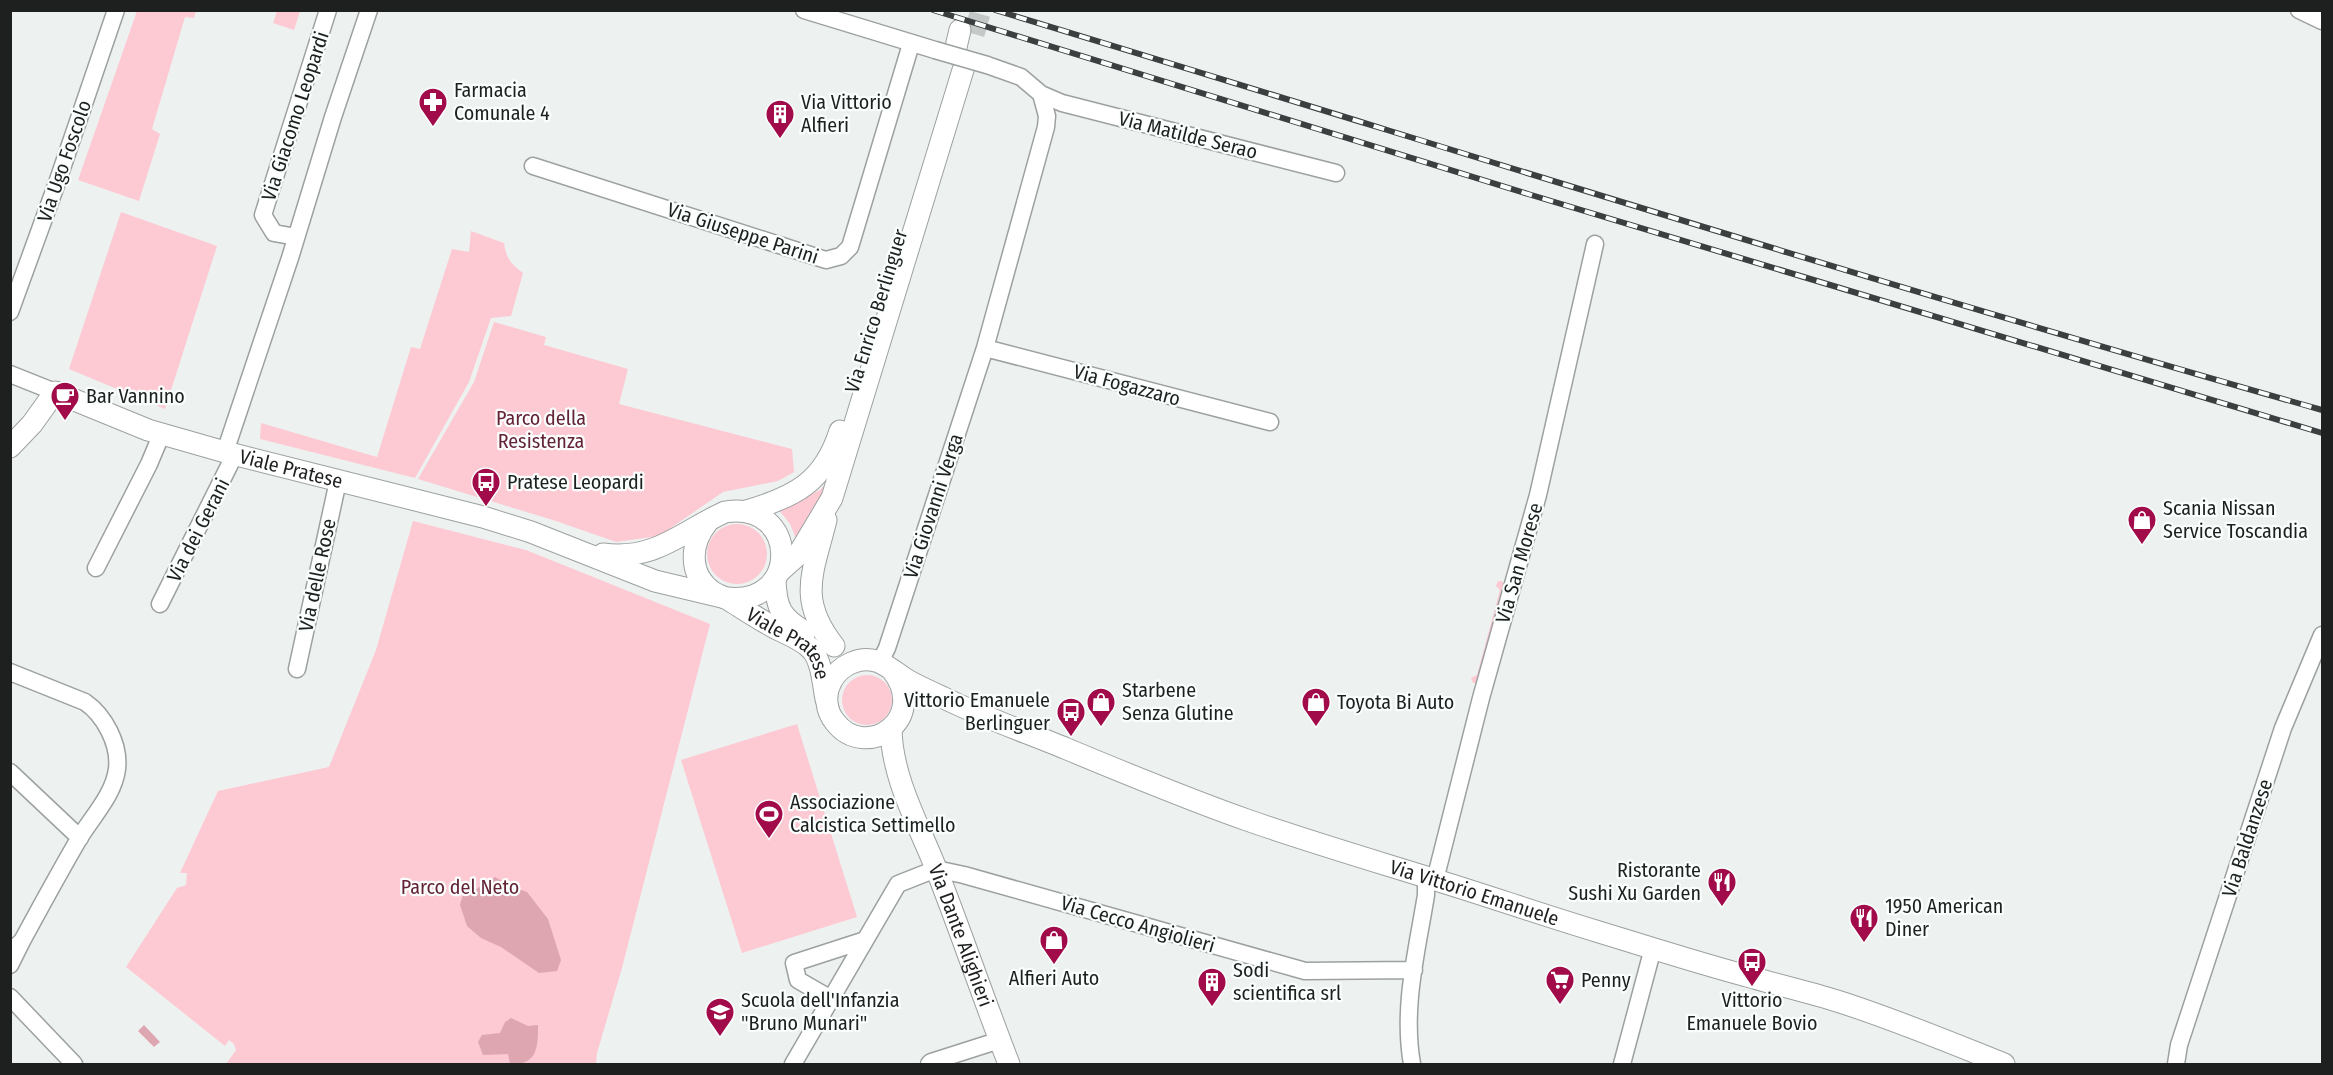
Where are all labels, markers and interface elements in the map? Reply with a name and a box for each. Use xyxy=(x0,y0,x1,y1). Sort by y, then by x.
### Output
street label: Via Giacomo Leopardi xyxy=(256,28,334,204)
place label: Farmacia Comunale 4 xyxy=(454,78,550,125)
pharmacy icon: Farmacia Comunale 4 xyxy=(417,86,449,128)
place label: Via Vittorio Alfieri xyxy=(801,90,892,137)
street label: Via Ugo Foscolo xyxy=(32,97,96,225)
building icon: Via Vittorio Alfieri xyxy=(764,98,796,140)
street label: Via Matilde Serao xyxy=(1116,106,1260,164)
street label: Via Giuseppe Parini xyxy=(664,197,822,269)
street label: Via Enrico Berlinguer xyxy=(840,226,912,396)
street label: Via Fogazzaro xyxy=(1071,359,1183,411)
cafe icon: Bar Vannino xyxy=(49,380,81,422)
place label: Bar Vannino xyxy=(86,384,185,408)
park label: Parco della Resistenza xyxy=(496,406,586,453)
street label: Via Giovanni Verga xyxy=(898,430,968,582)
street label: Viale Pratese xyxy=(237,444,345,493)
bus stop icon: Pratese Leopardi xyxy=(470,466,502,508)
place label: Pratese Leopardi xyxy=(507,470,644,494)
street label: Via dei Gerani xyxy=(162,474,234,586)
place label: Scania Nissan Service Toscandia xyxy=(2163,496,2308,543)
street label: Via San Morese xyxy=(1490,500,1548,626)
shop icon: Scania Nissan Service Toscandia xyxy=(2126,504,2158,546)
street label: Via delle Rose xyxy=(293,516,341,634)
street label: Viale Pratese xyxy=(742,602,835,682)
place label: Starbene Senza Glutine xyxy=(1122,678,1234,725)
shop icon: Starbene Senza Glutine xyxy=(1085,686,1117,728)
shop icon: Toyota Bi Auto xyxy=(1300,686,1332,728)
place label: Vittorio Emanuele Berlinguer xyxy=(904,688,1050,735)
place label: Toyota Bi Auto xyxy=(1337,690,1454,714)
bus stop icon: Vittorio Emanuele Berlinguer xyxy=(1055,696,1087,738)
street label: Via Baldanzese xyxy=(2217,776,2277,900)
place label: Associazione Calcistica Settimello xyxy=(790,790,955,837)
sports icon: Associazione Calcistica Settimello xyxy=(753,798,785,840)
street label: Via Vittorio Emanuele xyxy=(1387,855,1562,931)
place label: Ristorante Sushi Xu Garden xyxy=(1568,858,1701,905)
street label: Via Dante Alighieri xyxy=(924,861,998,1010)
restaurant icon: Ristorante Sushi Xu Garden xyxy=(1706,866,1738,908)
park label: Parco del Neto xyxy=(401,875,519,899)
street label: Via Cecco Angiolieri xyxy=(1058,891,1218,957)
place label: 1950 American Diner xyxy=(1885,894,2003,941)
restaurant icon: 1950 American Diner xyxy=(1848,902,1880,944)
shop icon: Alfieri Auto xyxy=(1038,924,1070,966)
bus stop icon: Vittorio Emanuele Bovio xyxy=(1736,946,1768,988)
place label: Sodi scientifica srl xyxy=(1233,958,1341,1005)
supermarket icon: Penny xyxy=(1544,964,1576,1006)
place label: Alfieri Auto xyxy=(1009,966,1099,990)
building icon: Sodi scientifica srl xyxy=(1196,966,1228,1008)
place label: Penny xyxy=(1581,968,1631,992)
place label: Scuola dell'Infanzia "Bruno Munari" xyxy=(741,988,899,1035)
place label: Vittorio Emanuele Bovio xyxy=(1687,988,1817,1035)
school or university icon: Scuola dell'Infanzia "Bruno Munari" xyxy=(704,996,736,1038)

